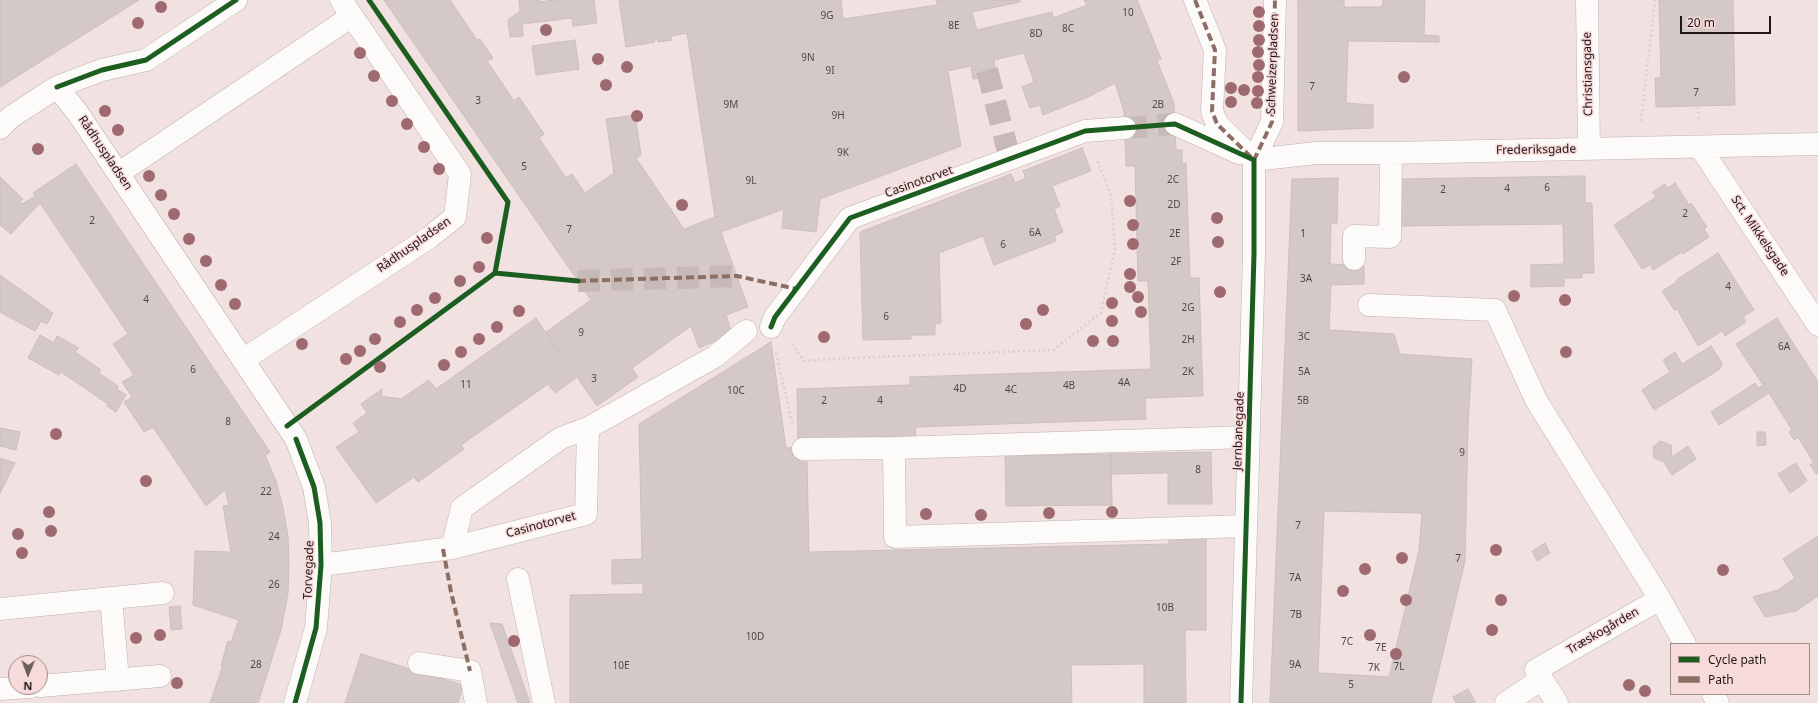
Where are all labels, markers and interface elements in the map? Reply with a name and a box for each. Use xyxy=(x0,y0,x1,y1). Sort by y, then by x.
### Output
house number: 10 xyxy=(1122,7,1134,19)
scale bar xyxy=(1682,8,1773,34)
house number: 9G xyxy=(821,10,833,22)
street label: Schweizerpladsen xyxy=(1264,13,1282,115)
text: 20 m xyxy=(1687,14,1715,31)
house number: 8E xyxy=(948,20,960,32)
house number: 8C xyxy=(1062,23,1074,35)
house number: 8D xyxy=(1029,28,1043,40)
street label: Christiansgade xyxy=(1580,32,1596,116)
house number: 9N xyxy=(801,52,815,64)
house number: 9I xyxy=(825,65,835,77)
house number: 7 xyxy=(1309,81,1315,93)
house number: 7 xyxy=(1693,87,1699,99)
house number: 3 xyxy=(475,95,481,107)
house number: 9M xyxy=(724,99,738,111)
house number: 2B xyxy=(1152,99,1164,111)
house number: 9H xyxy=(831,110,845,122)
street label: Rådhuspladsen xyxy=(75,113,135,193)
street label: Frederiksgade xyxy=(1496,142,1576,158)
house number: 9K xyxy=(837,147,849,159)
house number: 5 xyxy=(521,161,527,173)
street label: Casinotorvet xyxy=(883,163,955,201)
house number: 2C xyxy=(1167,174,1179,186)
house number: 9L xyxy=(746,175,756,187)
house number: 6 xyxy=(1544,182,1550,194)
house number: 4 xyxy=(1504,183,1510,195)
house number: 2 xyxy=(1440,184,1446,196)
street label: Sct. Mikkelsgade xyxy=(1728,193,1792,279)
house number: 2D xyxy=(1167,199,1181,211)
house number: 2 xyxy=(1682,208,1688,220)
street label: Rådhuspladsen xyxy=(374,214,454,276)
house number: 2 xyxy=(89,215,95,227)
house number: 7 xyxy=(566,224,572,236)
house number: 6A xyxy=(1029,227,1041,239)
house number: 2E xyxy=(1169,228,1181,240)
house number: 1 xyxy=(1300,228,1306,240)
house number: 6 xyxy=(1000,239,1006,251)
house number: 2F xyxy=(1171,256,1181,268)
house number: 3A xyxy=(1300,273,1312,285)
house number: 4 xyxy=(1725,281,1731,293)
house number: 4 xyxy=(143,294,149,306)
house number: 2G xyxy=(1182,302,1194,314)
house number: 6 xyxy=(883,311,889,323)
house number: 9 xyxy=(578,327,584,339)
house number: 3C xyxy=(1298,331,1310,343)
house number: 2H xyxy=(1181,334,1195,346)
house number: 6A xyxy=(1778,341,1790,353)
house number: 6 xyxy=(190,364,196,376)
house number: 2K xyxy=(1182,366,1194,378)
house number: 5A xyxy=(1298,366,1310,378)
house number: 3 xyxy=(591,373,597,385)
house number: 4A xyxy=(1118,377,1130,389)
house number: 11 xyxy=(460,379,472,391)
house number: 4B xyxy=(1063,380,1075,392)
house number: 4D xyxy=(953,383,967,395)
house number: 4C xyxy=(1005,384,1017,396)
house number: 10C xyxy=(727,385,745,397)
street label: Jernbanegade xyxy=(1230,391,1248,471)
house number: 2 xyxy=(821,395,827,407)
house number: 4 xyxy=(877,395,883,407)
house number: 5B xyxy=(1297,395,1309,407)
house number: 8 xyxy=(225,416,231,428)
house number: 9 xyxy=(1459,447,1465,459)
house number: 8 xyxy=(1195,464,1201,476)
house number: 22 xyxy=(260,486,272,498)
street label: Casinotorvet xyxy=(505,509,577,541)
house number: 7 xyxy=(1295,520,1301,532)
house number: 24 xyxy=(268,531,280,543)
street label: Torvegade xyxy=(301,540,317,600)
house number: 7 xyxy=(1455,553,1461,565)
house number: 7A xyxy=(1289,572,1301,584)
house number: 26 xyxy=(268,579,280,591)
house number: 10B xyxy=(1156,602,1174,614)
street label: Træskogården xyxy=(1564,605,1642,657)
house number: 7B xyxy=(1290,609,1302,621)
house number: 10D xyxy=(746,631,764,643)
house number: 7C xyxy=(1341,636,1353,648)
house number: 7E xyxy=(1375,642,1387,654)
legend xyxy=(1670,643,1810,695)
text: Cycle path xyxy=(1708,651,1766,668)
north arrow xyxy=(8,655,48,695)
house number: 28 xyxy=(250,659,262,671)
house number: 9A xyxy=(1289,659,1301,671)
house number: 10E xyxy=(613,660,629,672)
house number: 7L xyxy=(1394,661,1404,673)
house number: 7K xyxy=(1368,662,1380,674)
text: Path xyxy=(1708,671,1734,688)
text: N xyxy=(23,679,32,694)
house number: 5 xyxy=(1348,679,1354,691)

